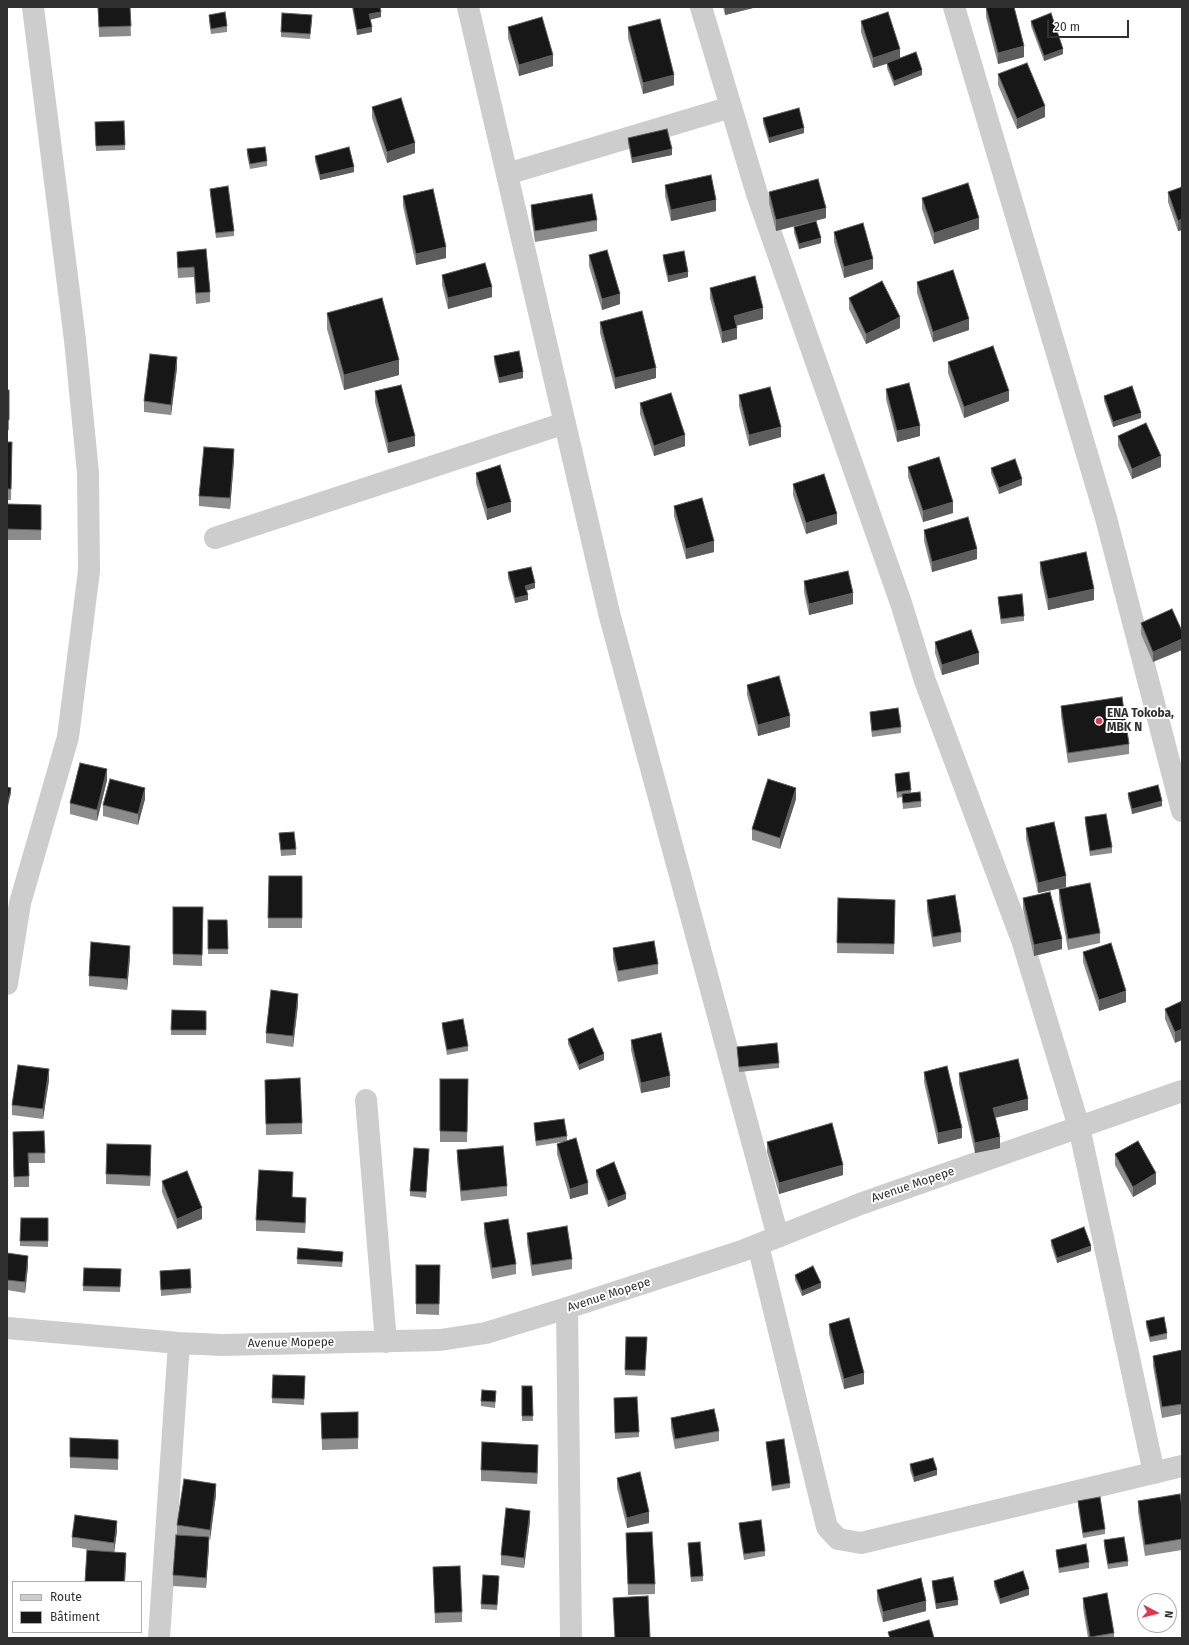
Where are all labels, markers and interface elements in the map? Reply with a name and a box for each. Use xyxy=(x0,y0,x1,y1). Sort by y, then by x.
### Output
scale bar xyxy=(1049,12,1131,38)
text: 20 m xyxy=(1054,20,1080,34)
place label: ENA Tokoba, MBK N xyxy=(1107,707,1174,735)
marker: ENA Tokoba, MBK N xyxy=(1094,716,1104,726)
street label: Avenue Mopepe xyxy=(870,1164,956,1206)
street label: Avenue Mopepe xyxy=(566,1275,652,1315)
street label: Avenue Mopepe xyxy=(248,1335,334,1351)
legend xyxy=(12,1581,142,1633)
text: Route xyxy=(50,1590,82,1604)
north arrow xyxy=(1137,1593,1177,1633)
text: Bâtiment xyxy=(50,1610,100,1624)
text: N xyxy=(1162,1610,1175,1619)

